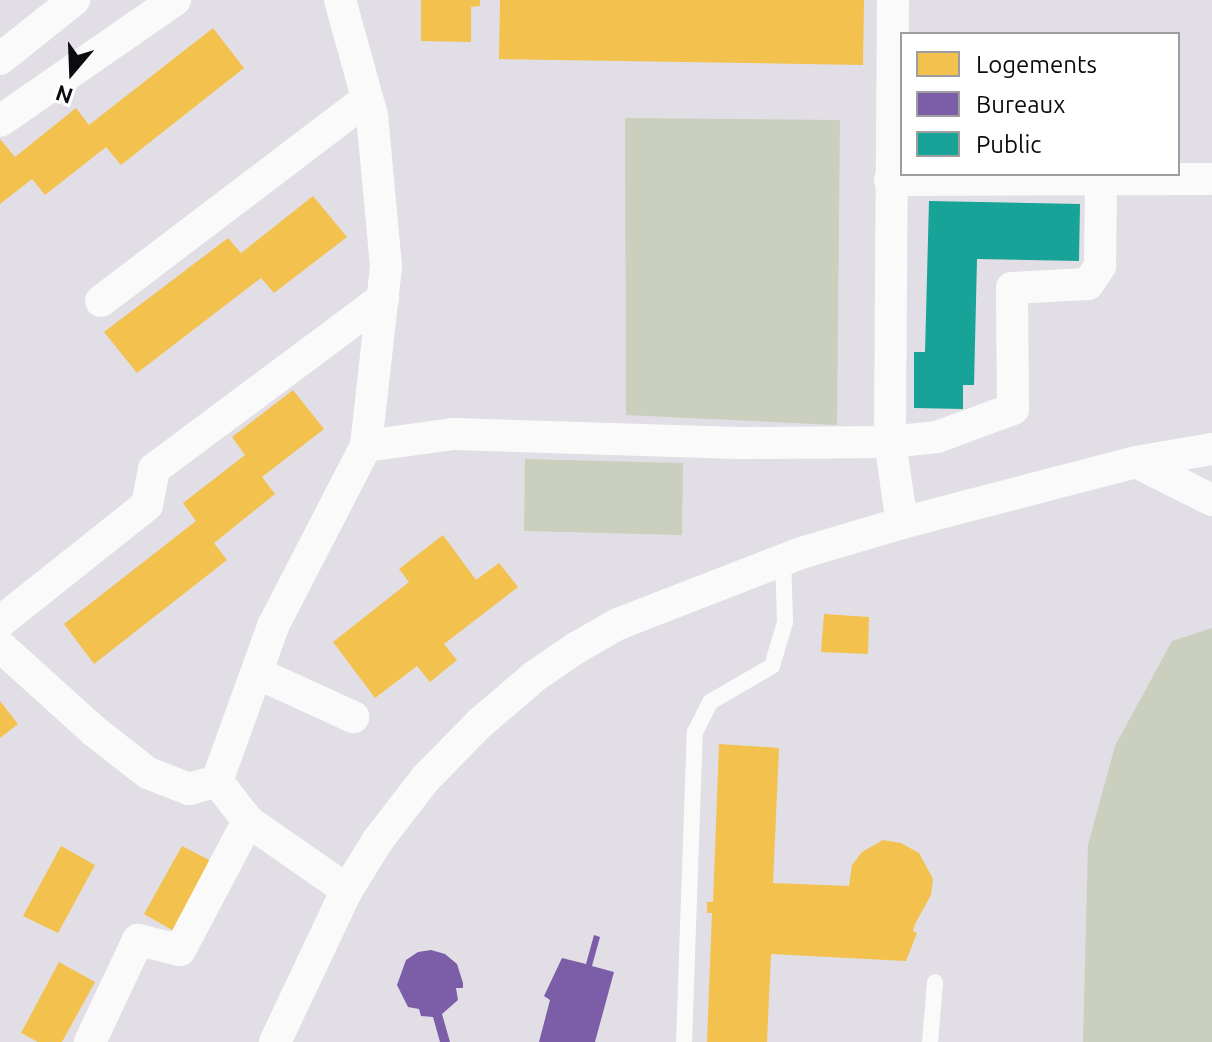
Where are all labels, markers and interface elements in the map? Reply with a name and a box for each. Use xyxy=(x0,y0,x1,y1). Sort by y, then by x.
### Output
north arrow xyxy=(32,32,112,112)
legend xyxy=(900,32,1180,176)
text: Logements xyxy=(976,51,1097,78)
text: N xyxy=(52,81,76,110)
text: Bureaux xyxy=(976,91,1065,118)
text: Public xyxy=(976,131,1041,158)

